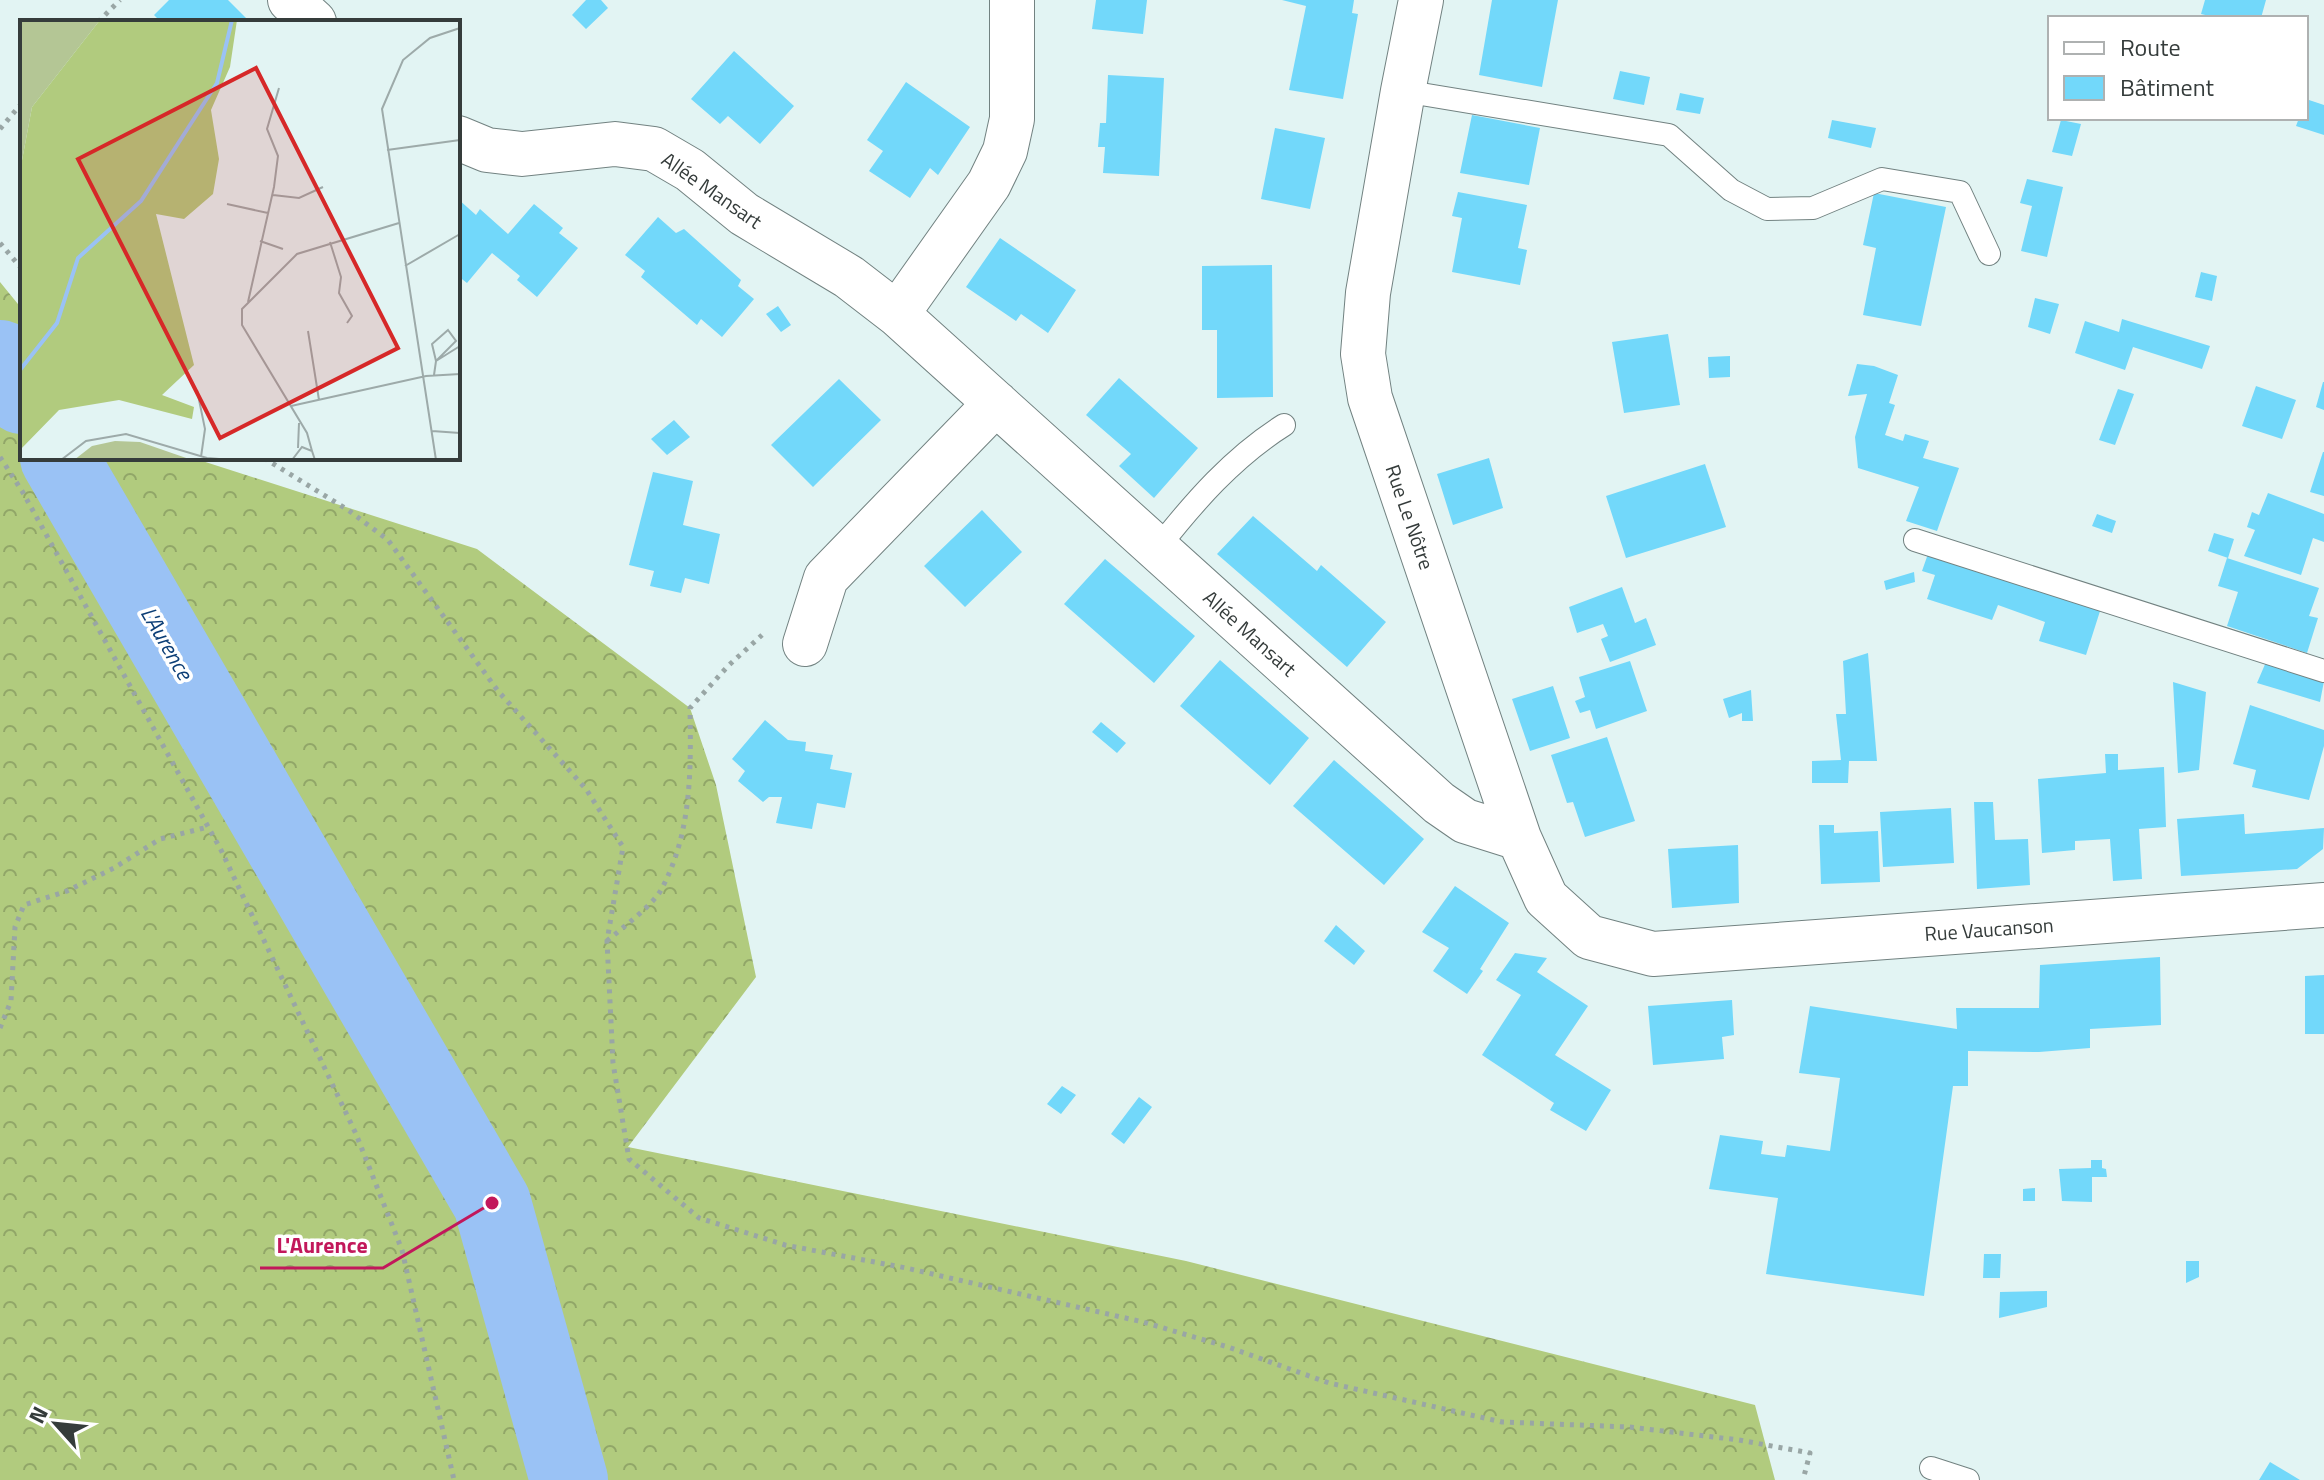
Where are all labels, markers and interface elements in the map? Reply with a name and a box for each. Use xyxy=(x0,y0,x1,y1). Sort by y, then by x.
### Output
legend xyxy=(2048,16,2308,120)
inset map xyxy=(20,20,460,460)
text: Route xyxy=(2120,29,2181,65)
text: Bâtiment xyxy=(2120,69,2214,105)
street label: Allée Mansart xyxy=(655,144,769,236)
street label: Rue Le Nôtre xyxy=(1378,460,1442,574)
street label: Allée Mansart xyxy=(1196,582,1304,684)
water label: L'Aurence xyxy=(132,600,203,688)
street label: Rue Vaucanson xyxy=(1923,909,2055,949)
callout: L'Aurence xyxy=(260,1222,383,1268)
text: L'Aurence xyxy=(276,1228,368,1262)
north arrow xyxy=(16,1384,96,1464)
text: N xyxy=(20,1400,57,1429)

